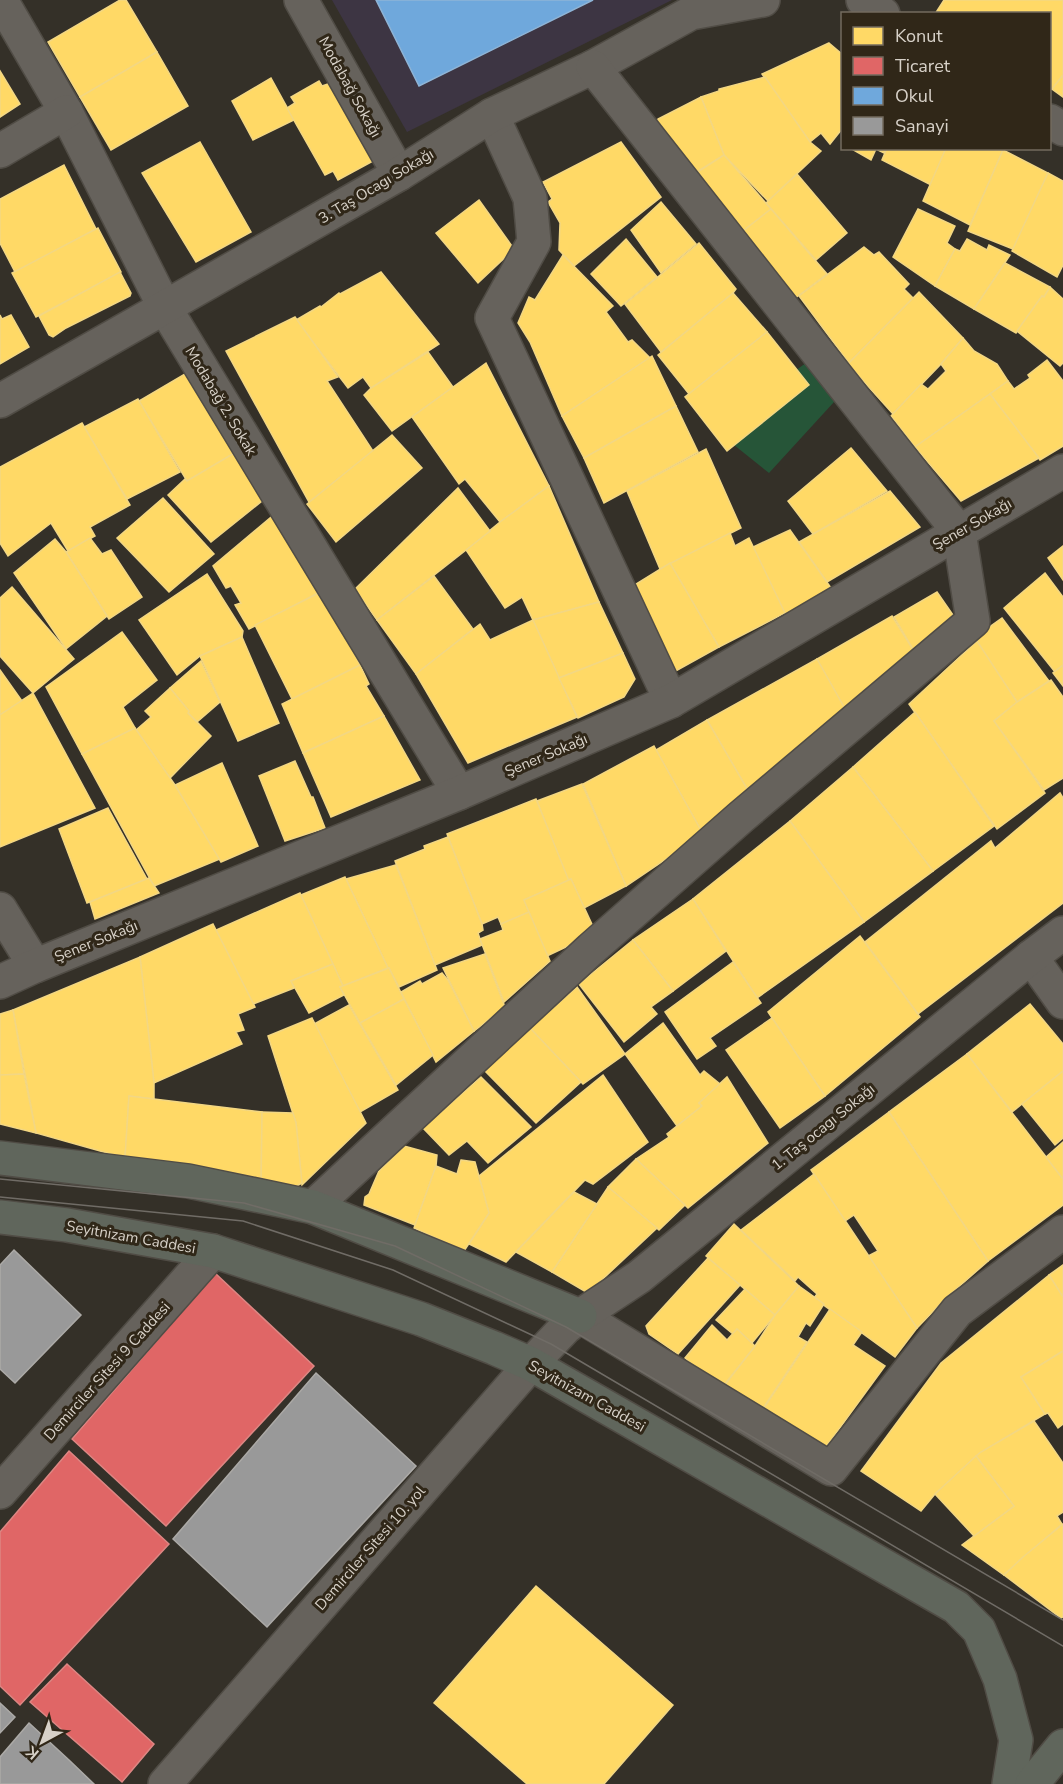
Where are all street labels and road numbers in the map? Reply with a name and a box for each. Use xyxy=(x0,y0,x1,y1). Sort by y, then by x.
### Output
street label: Modabağ Sokağı xyxy=(314,33,386,141)
street label: 3. Taş Ocagı Sokağı xyxy=(315,144,437,228)
street label: Modabağ 2. Sokak xyxy=(181,343,262,460)
street label: Şener Sokağı xyxy=(929,493,1015,555)
street label: Şener Sokağı xyxy=(502,729,590,781)
street label: Şener Sokağı xyxy=(51,915,141,967)
street label: 1. Taş ocagı Sokağı xyxy=(767,1079,879,1175)
street label: Seyitnizam Caddesi xyxy=(65,1216,197,1258)
street label: Demirciler Sitesi 9 Caddesi xyxy=(39,1297,175,1445)
street label: Seyitnizam Caddesi xyxy=(525,1355,649,1437)
street label: Demirciler Sitesi 10. yol xyxy=(310,1481,430,1614)

